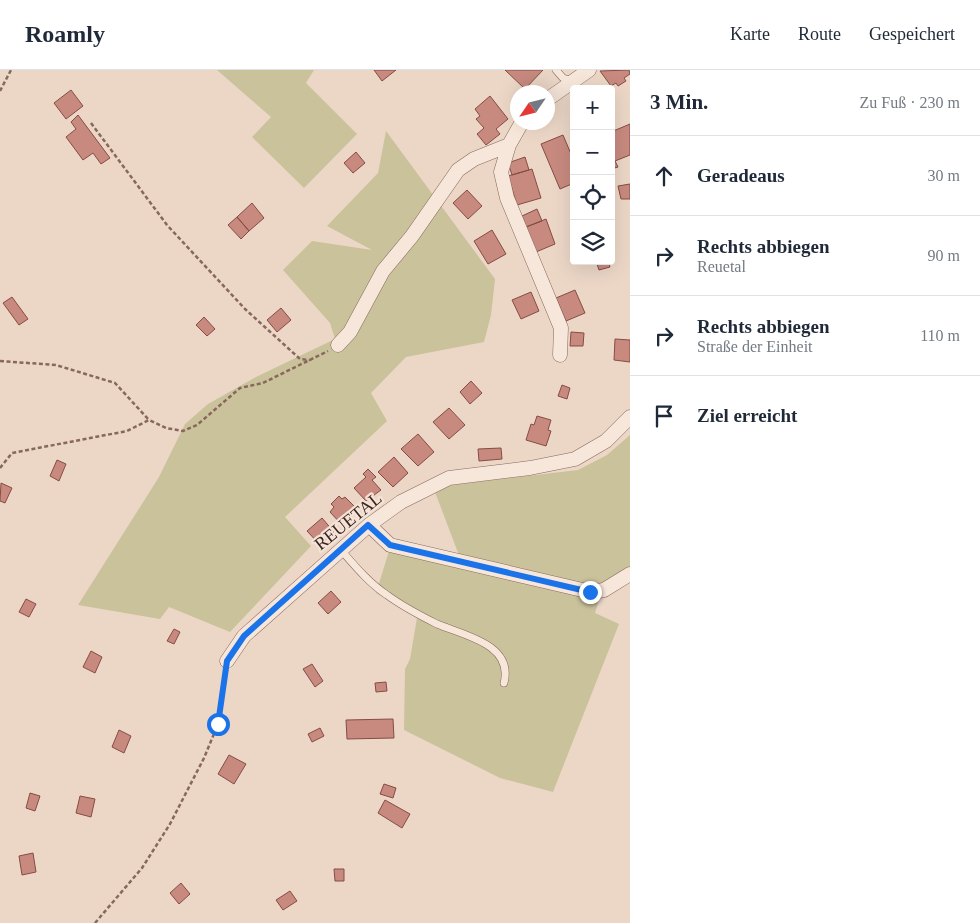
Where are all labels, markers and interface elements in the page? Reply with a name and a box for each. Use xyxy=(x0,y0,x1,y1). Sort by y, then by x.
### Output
text: Roamly xyxy=(25,21,105,47)
text: Karte xyxy=(730,24,770,44)
text: Route xyxy=(798,24,841,44)
text: Gespeichert xyxy=(869,24,955,44)
north arrow xyxy=(510,85,555,130)
map controls xyxy=(570,85,615,265)
button: + xyxy=(570,85,615,130)
text: 3 Min. xyxy=(650,90,708,114)
text: Zu Fuß · 230 m xyxy=(860,94,960,111)
button: − xyxy=(570,130,615,175)
icon: ahead xyxy=(650,162,678,190)
text: Geradeaus xyxy=(697,165,785,186)
text: 30 m xyxy=(928,167,960,184)
button: locate xyxy=(570,175,615,220)
button: layers xyxy=(570,220,615,265)
text: Rechts abbiegen xyxy=(697,236,829,257)
icon: right xyxy=(650,242,678,270)
text: 90 m xyxy=(928,247,960,264)
text: Reuetal xyxy=(697,258,746,275)
text: Rechts abbiegen xyxy=(697,316,829,337)
icon: right xyxy=(650,322,678,350)
text: 110 m xyxy=(920,327,960,344)
text: Straße der Einheit xyxy=(697,338,813,355)
icon: arrive xyxy=(650,402,678,430)
text: Ziel erreicht xyxy=(697,405,797,426)
street label: REUETAL xyxy=(310,488,386,554)
route end xyxy=(579,581,602,604)
route start xyxy=(207,713,230,736)

